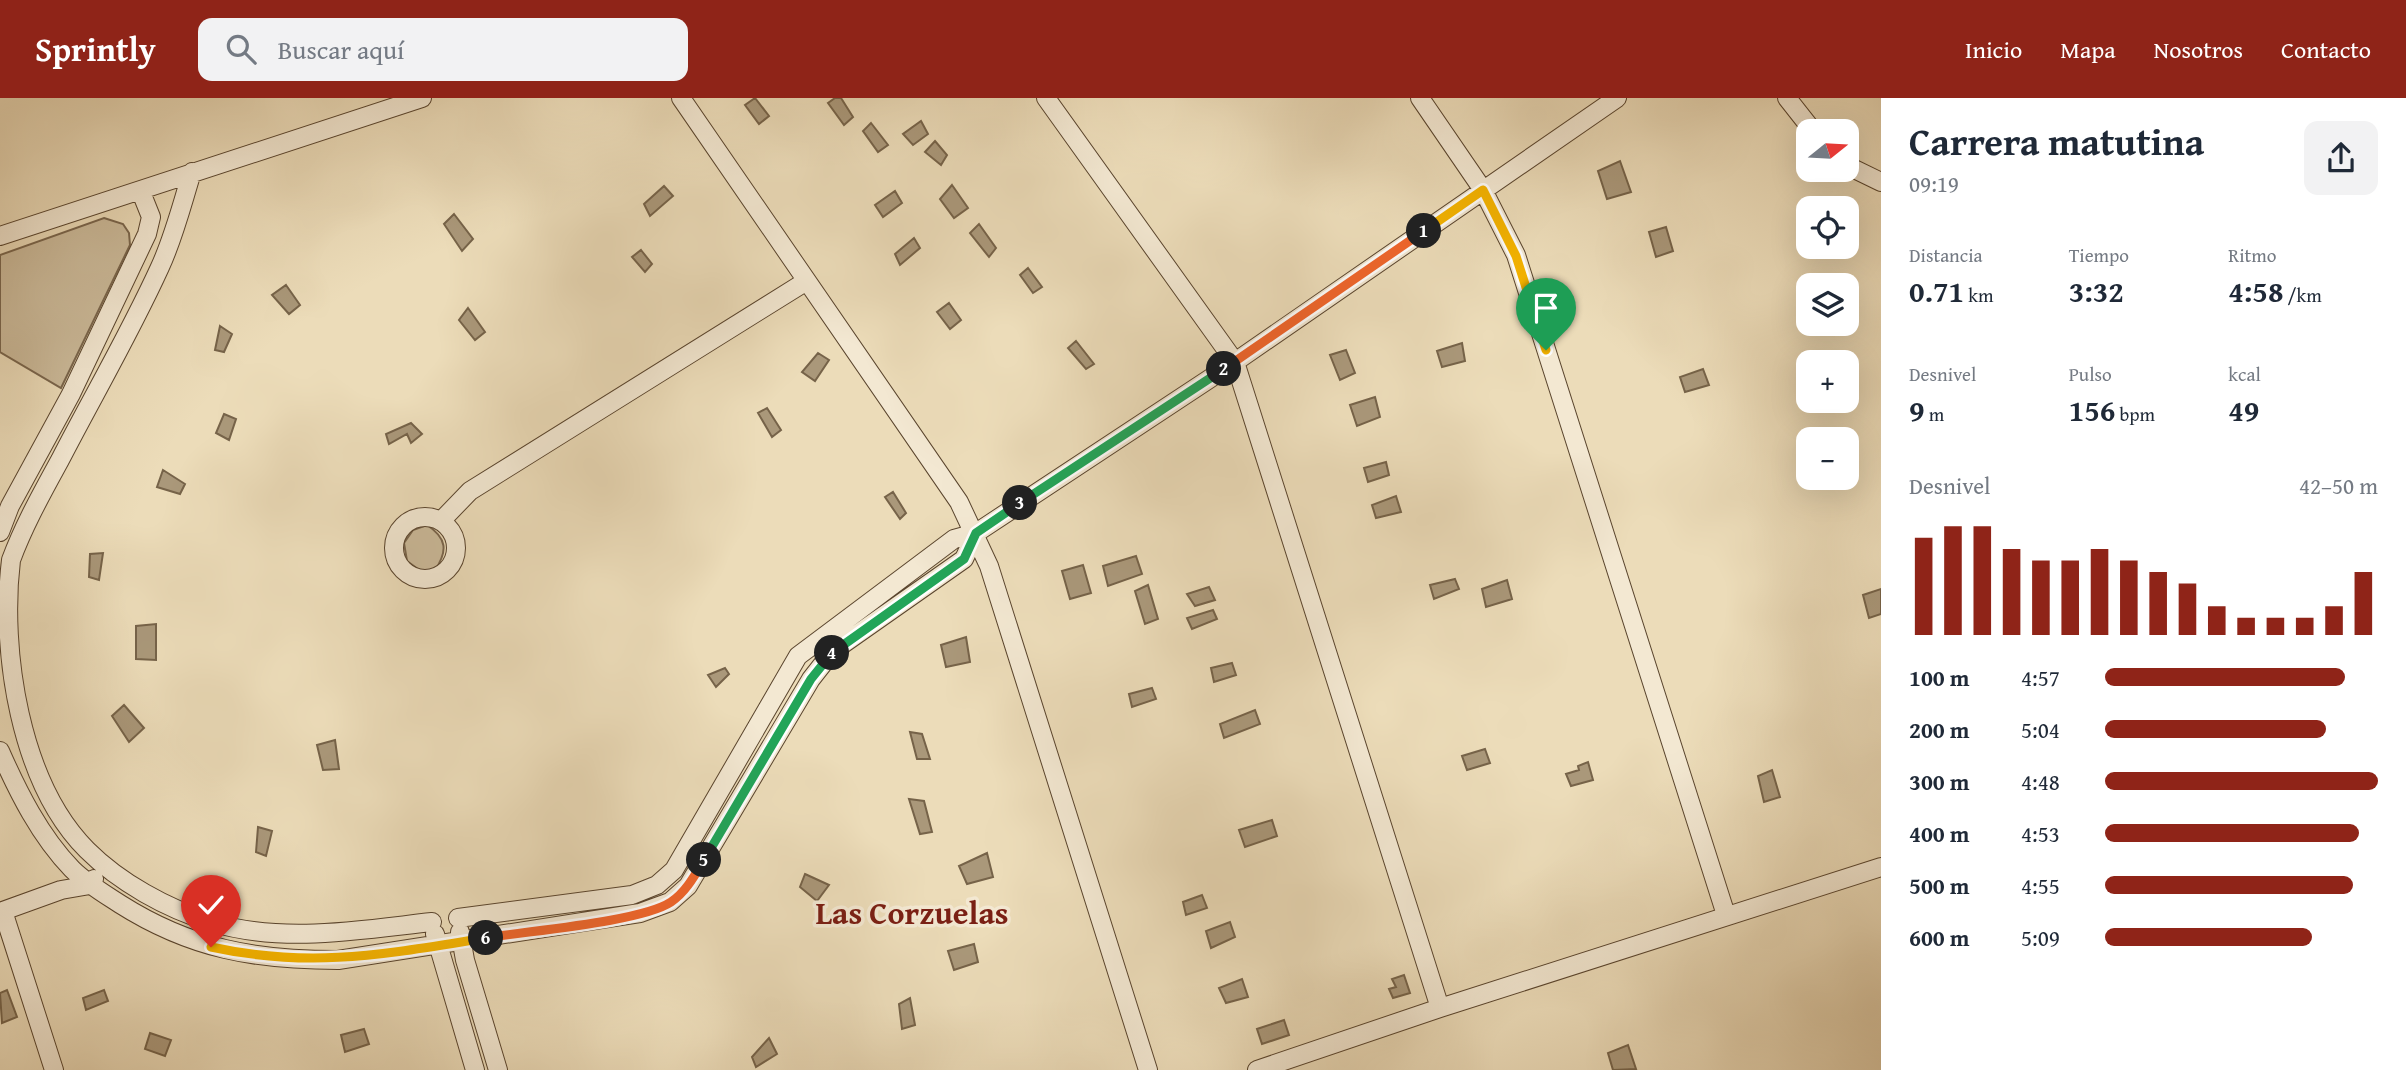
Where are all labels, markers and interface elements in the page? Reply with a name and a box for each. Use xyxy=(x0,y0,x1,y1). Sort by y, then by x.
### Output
search box xyxy=(198,18,688,81)
text: Sprintly xyxy=(35,25,156,73)
icon: search xyxy=(222,30,260,68)
text: Buscar aquí xyxy=(278,30,404,69)
text: Inicio xyxy=(1965,32,2022,67)
text: Mapa xyxy=(2060,32,2116,67)
text: Nosotros xyxy=(2154,32,2243,67)
text: Contacto xyxy=(2281,32,2371,67)
text: Carrera matutina xyxy=(1909,113,2204,169)
north arrow xyxy=(1796,119,1858,182)
map controls xyxy=(1796,119,1859,490)
button: share xyxy=(2304,121,2378,195)
text: 09:19 xyxy=(1909,167,1959,200)
button: locate xyxy=(1796,196,1859,259)
pin: 1 xyxy=(1406,214,1442,248)
text: 1 xyxy=(1419,216,1428,244)
text: Distancia xyxy=(1909,241,1983,269)
text: Tiempo xyxy=(2069,241,2129,269)
text: Ritmo xyxy=(2228,241,2277,269)
text: 0.71 xyxy=(1909,269,1964,313)
text: 3:32 xyxy=(2069,269,2124,313)
text: 4:58 xyxy=(2228,269,2283,313)
button: layers xyxy=(1796,273,1859,336)
pin xyxy=(1516,278,1576,350)
text: km xyxy=(1964,281,1993,309)
text: /km xyxy=(2283,281,2322,309)
icon: arrive xyxy=(1527,289,1565,327)
button: + xyxy=(1796,350,1859,413)
pin: 2 xyxy=(1206,352,1242,386)
text: 2 xyxy=(1219,354,1228,382)
text: Desnivel xyxy=(1909,360,1976,388)
text: Pulso xyxy=(2069,360,2112,388)
text: kcal xyxy=(2228,360,2261,388)
text: 9 xyxy=(1909,388,1925,432)
text: 156 xyxy=(2069,388,2115,432)
text: 49 xyxy=(2228,388,2259,432)
text: m xyxy=(1925,400,1944,428)
text: bpm xyxy=(2115,400,2155,428)
button: − xyxy=(1796,427,1859,490)
text: Desnivel xyxy=(1909,469,1990,502)
text: 42–50 m xyxy=(2299,469,2378,502)
pin: 3 xyxy=(1002,486,1038,520)
text: 3 xyxy=(1015,488,1024,516)
pin: 4 xyxy=(814,636,850,670)
text: 4 xyxy=(827,638,836,666)
text: 100 m xyxy=(1909,661,1970,694)
text: 4:57 xyxy=(2021,661,2060,694)
text: 200 m xyxy=(1909,713,1970,746)
text: 5:04 xyxy=(2021,713,2060,746)
text: 300 m xyxy=(1909,765,1970,798)
text: 4:48 xyxy=(2021,765,2060,798)
text: 400 m xyxy=(1909,817,1970,850)
text: 4:53 xyxy=(2021,817,2060,850)
pin: 5 xyxy=(686,842,722,878)
text: 5 xyxy=(699,845,708,873)
text: 500 m xyxy=(1909,869,1970,902)
text: 4:55 xyxy=(2021,869,2060,902)
pin xyxy=(181,875,241,947)
icon: check xyxy=(192,886,230,924)
district label: Las Corzuelas xyxy=(815,889,1009,936)
pin: 6 xyxy=(468,920,504,956)
text: 600 m xyxy=(1909,921,1970,954)
text: 5:09 xyxy=(2021,921,2060,954)
text: 6 xyxy=(481,923,490,951)

